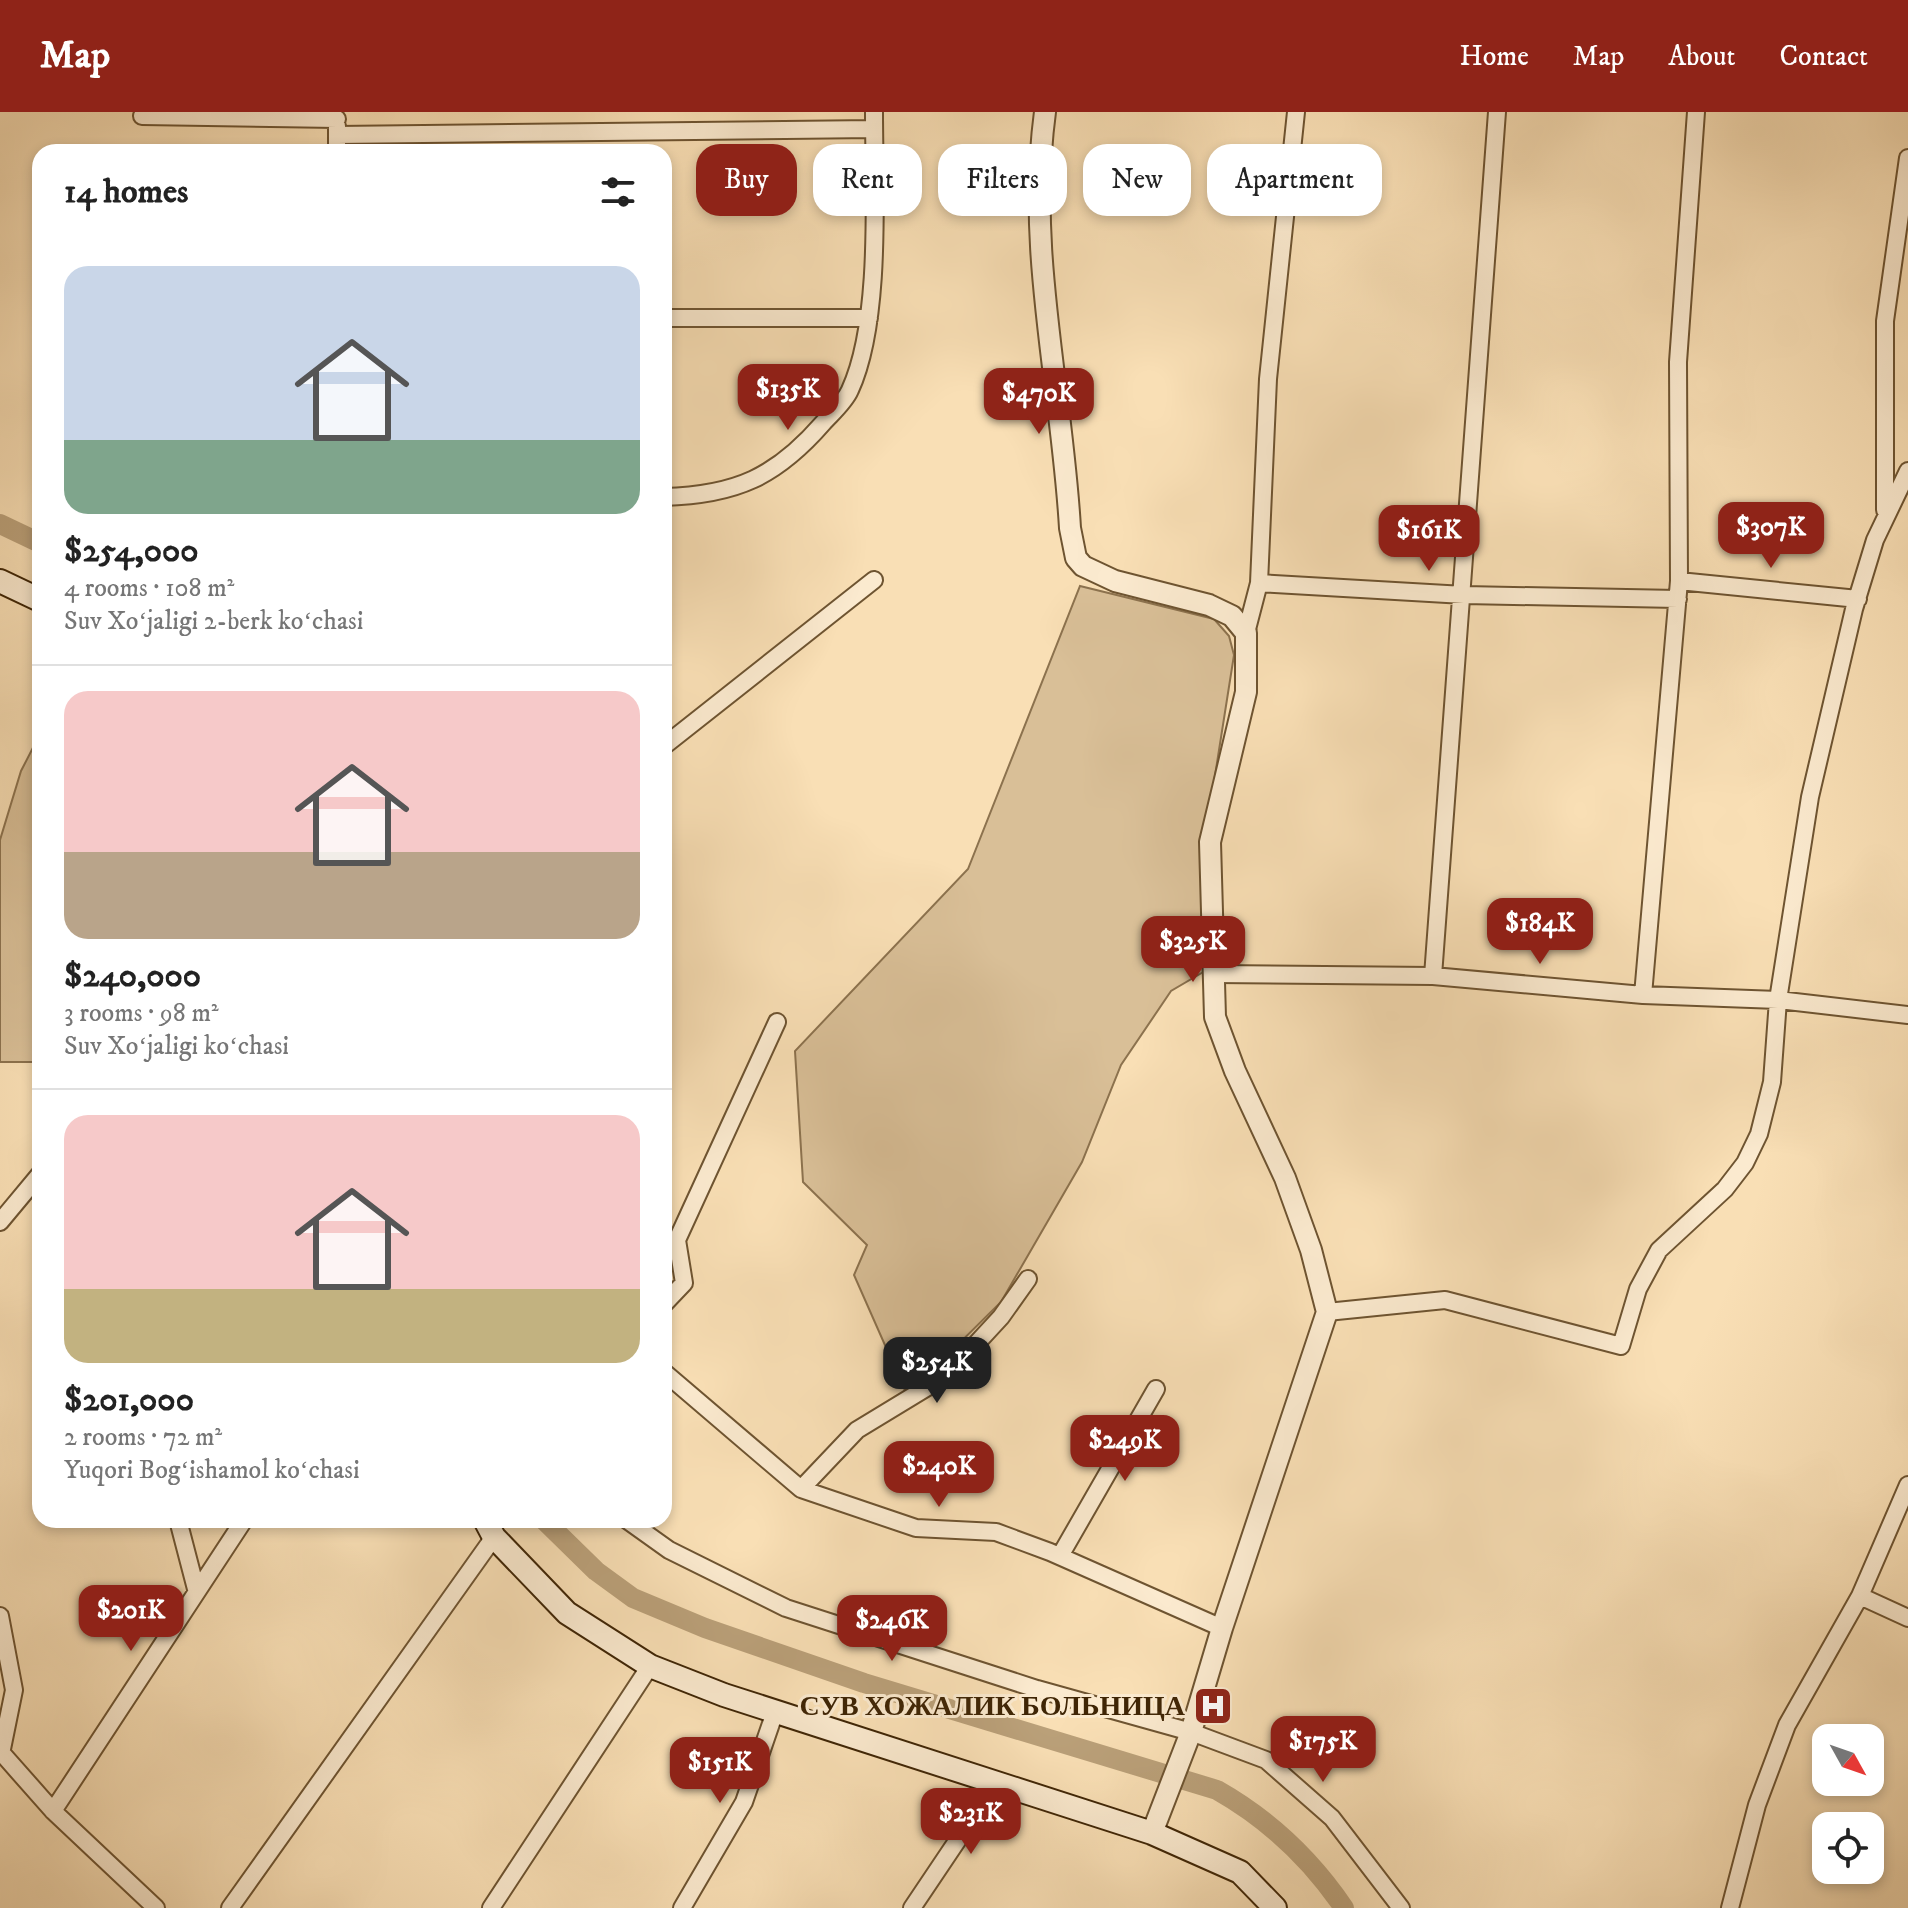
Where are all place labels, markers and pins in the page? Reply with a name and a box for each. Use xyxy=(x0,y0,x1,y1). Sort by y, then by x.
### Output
pin: $135K xyxy=(732,364,844,432)
pin: $470K xyxy=(983,368,1095,436)
pin: $307K xyxy=(1715,502,1827,570)
pin: $161K xyxy=(1373,505,1485,573)
pin: $184K xyxy=(1484,898,1596,966)
pin: $325K xyxy=(1137,916,1249,984)
pin: $254K xyxy=(881,1337,993,1405)
pin: $249K xyxy=(1069,1415,1181,1483)
pin: $240K xyxy=(883,1441,995,1509)
pin: $201K xyxy=(75,1585,187,1653)
pin: $246K xyxy=(836,1595,948,1663)
hospital icon: СУВ ХОЖАЛИК БОЛЬНИЦА xyxy=(1192,1685,1234,1727)
place label: СУВ ХОЖАЛИК БОЛЬНИЦА xyxy=(800,1689,1186,1724)
pin: $175K xyxy=(1267,1716,1379,1784)
pin: $151K xyxy=(664,1737,776,1805)
pin: $231K xyxy=(915,1788,1027,1856)

